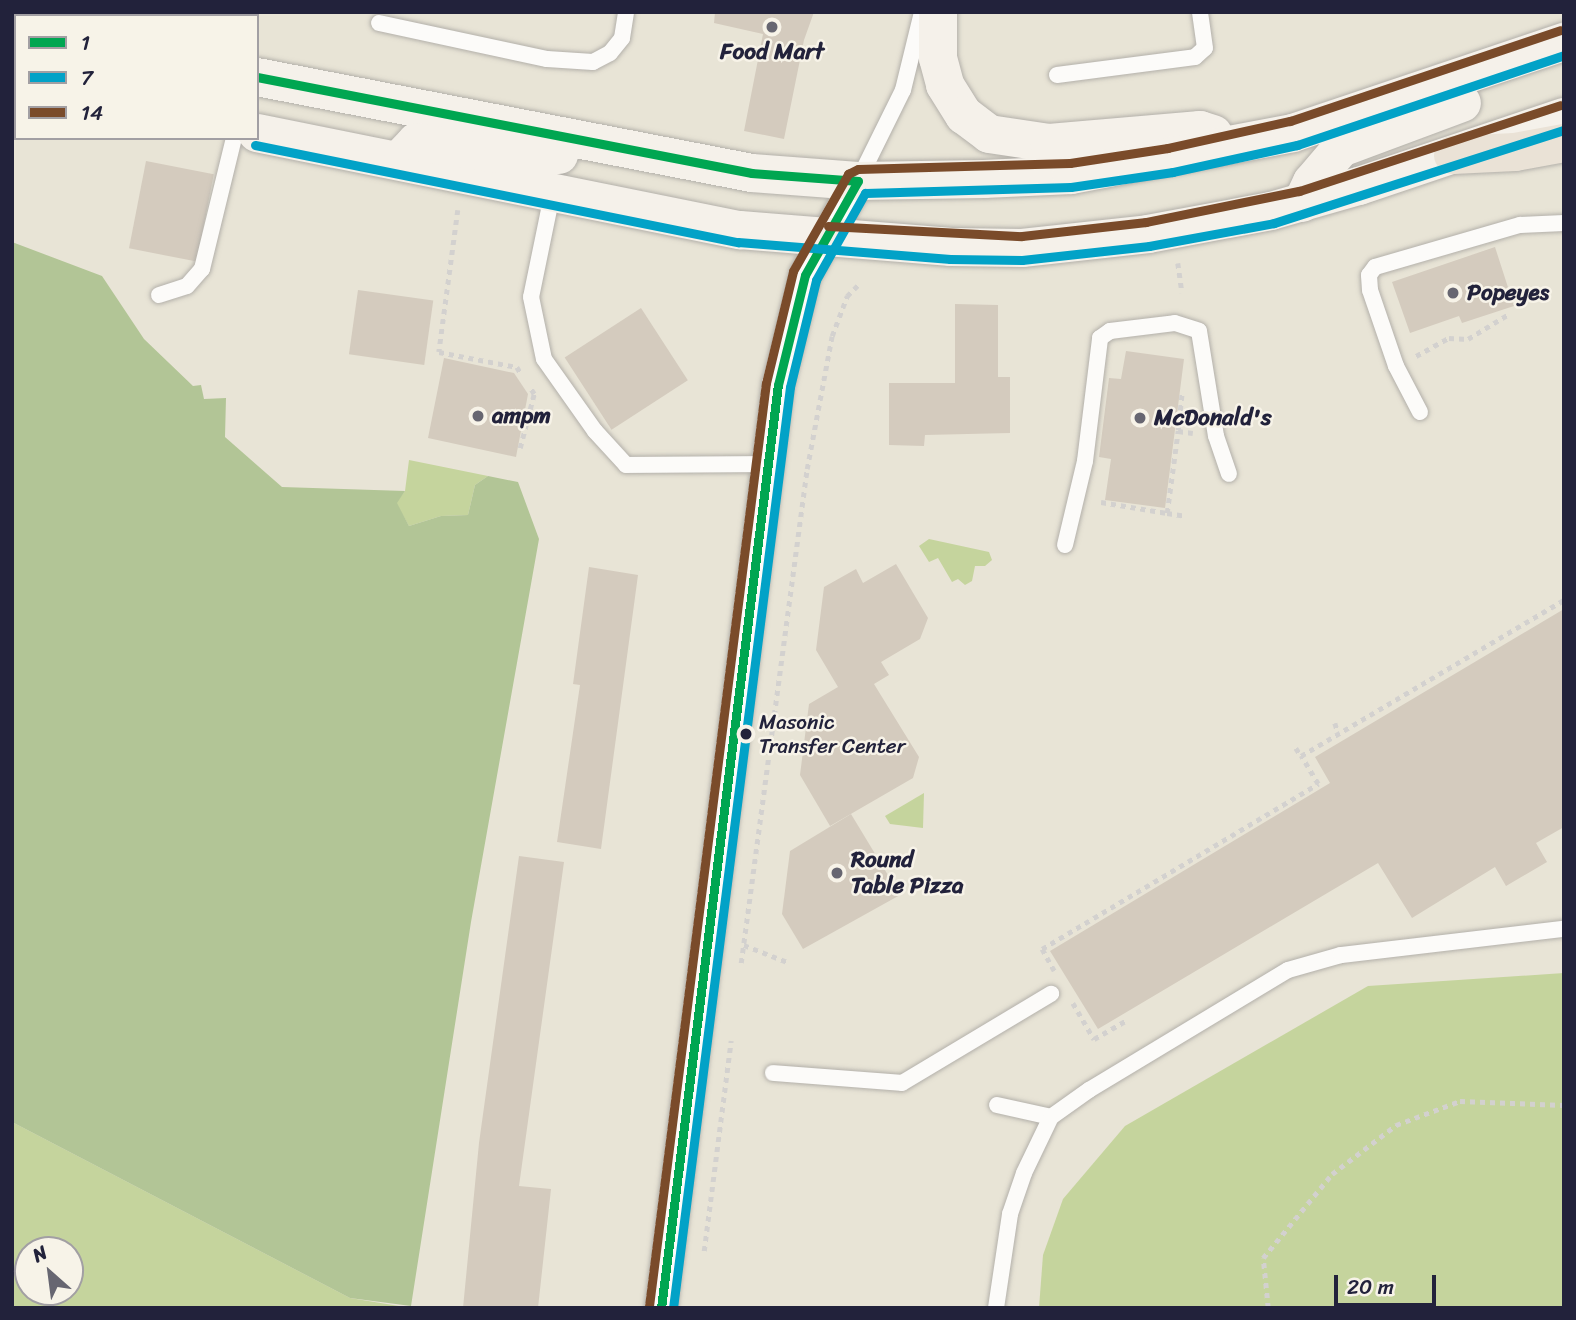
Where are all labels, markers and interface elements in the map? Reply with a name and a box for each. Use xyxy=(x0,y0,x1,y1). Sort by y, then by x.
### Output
legend xyxy=(14,14,259,140)
marker: Food Mart xyxy=(764,19,780,35)
text: 1 xyxy=(81,24,90,62)
place label: Food Mart xyxy=(720,38,824,66)
text: 7 xyxy=(81,59,93,97)
text: 14 xyxy=(81,94,103,132)
place label: Popeyes xyxy=(1467,279,1549,307)
marker: Popeyes xyxy=(1445,285,1461,301)
place label: ampm xyxy=(492,402,551,430)
place label: McDonald's xyxy=(1154,404,1272,432)
marker: ampm xyxy=(470,408,486,424)
marker: McDonald's xyxy=(1132,410,1148,426)
place label: Masonic Transfer Center xyxy=(759,709,906,759)
marker: Masonic Transfer Center xyxy=(739,727,753,741)
place label: Round Table Pizza xyxy=(851,846,964,900)
marker: Round Table Pizza xyxy=(829,865,845,881)
north arrow xyxy=(14,1236,84,1306)
text: N xyxy=(26,1236,53,1271)
scale bar xyxy=(1338,1260,1440,1304)
text: 20 m xyxy=(1347,1268,1394,1306)

